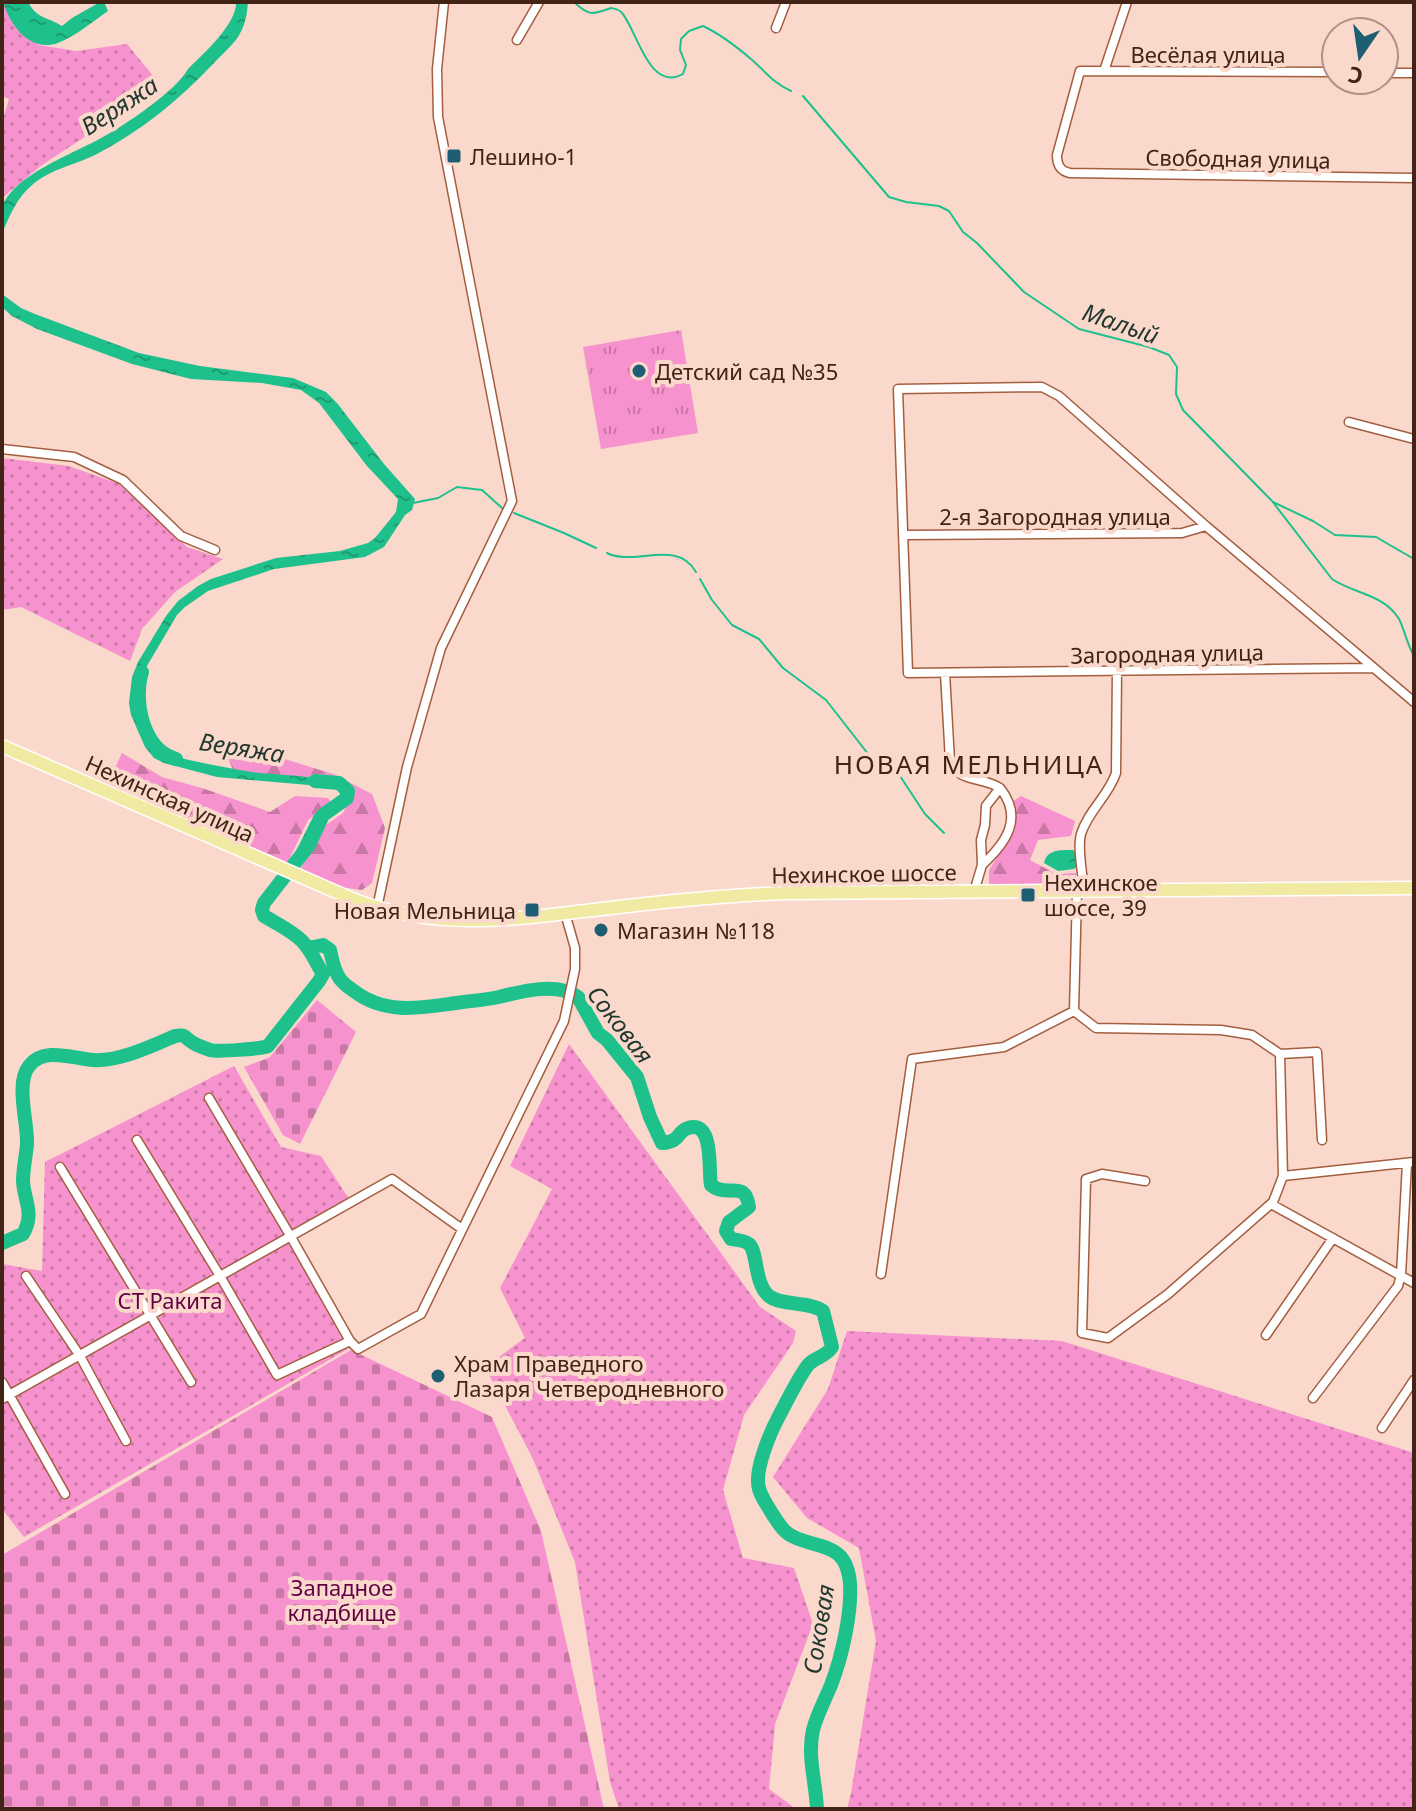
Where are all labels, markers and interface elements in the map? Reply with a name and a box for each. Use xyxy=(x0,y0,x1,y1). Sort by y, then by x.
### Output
north arrow xyxy=(1320,16,1400,96)
street label: Весёлая улица xyxy=(1130,39,1286,69)
text: С xyxy=(1345,60,1366,93)
water label: Веряжа xyxy=(74,68,164,142)
place label: Лешино-1 xyxy=(470,141,577,171)
street label: Свободная улица xyxy=(1145,141,1331,175)
marker: Лешино-1 xyxy=(445,147,463,165)
water label: Малый xyxy=(1079,295,1164,351)
place label: Детский сад №35 xyxy=(655,356,838,386)
marker: Детский сад №35 xyxy=(630,362,648,380)
street label: 2-я Загородная улица xyxy=(939,501,1171,531)
street label: Загородная улица xyxy=(1070,636,1264,670)
water label: Веряжа xyxy=(197,724,287,770)
district label: НОВАЯ МЕЛЬНИЦА xyxy=(834,746,1104,782)
street label: Нехинская улица xyxy=(81,747,259,849)
street label: Нехинское шоссе xyxy=(771,856,957,890)
place label: Нехинское шоссе, 39 xyxy=(1044,867,1158,922)
marker: Нехинское шоссе, 39 xyxy=(1019,886,1037,904)
place label: Новая Мельница xyxy=(334,895,516,925)
marker: Новая Мельница xyxy=(523,901,541,919)
place label: Магазин №118 xyxy=(617,915,775,945)
marker: Магазин №118 xyxy=(592,921,610,939)
water label: Соковая xyxy=(580,978,662,1070)
park label: СТ Ракита xyxy=(118,1285,222,1315)
place label: Храм Праведного Лазаря Четверодневного xyxy=(454,1348,724,1403)
marker: Храм Праведного Лазаря Четверодневного xyxy=(429,1367,447,1385)
park label: Западное кладбище xyxy=(288,1572,396,1627)
water label: Соковая xyxy=(795,1582,841,1676)

